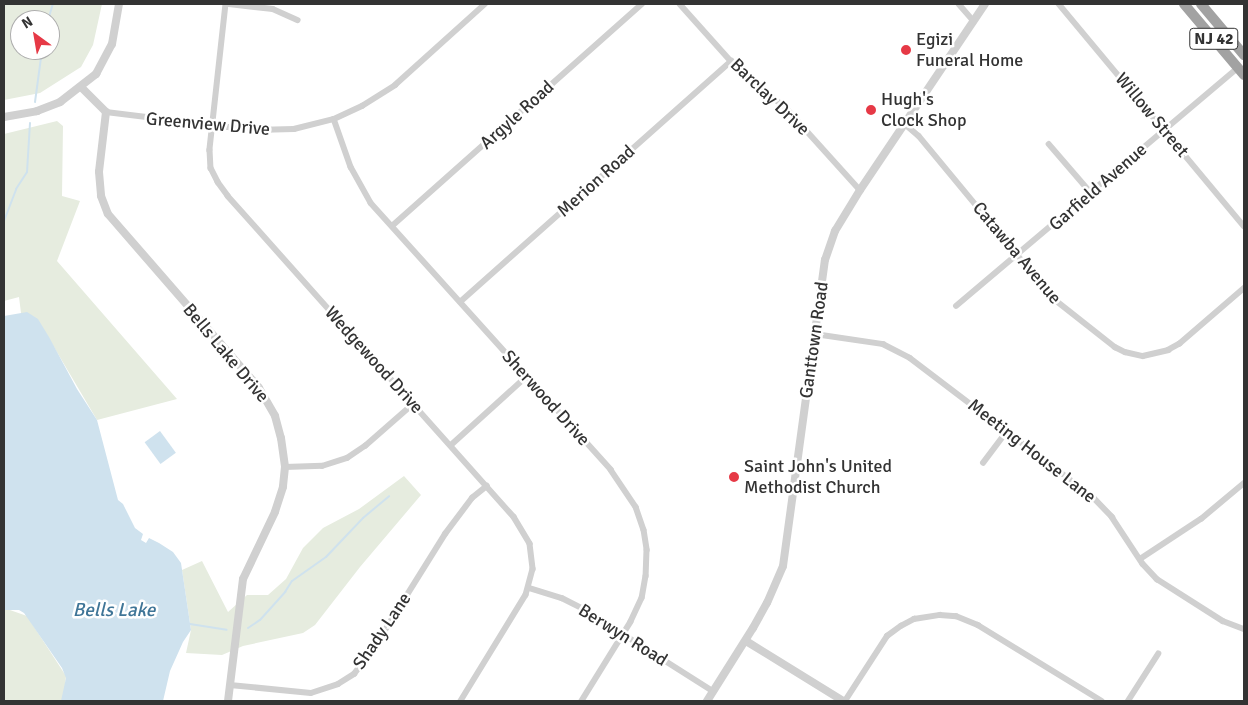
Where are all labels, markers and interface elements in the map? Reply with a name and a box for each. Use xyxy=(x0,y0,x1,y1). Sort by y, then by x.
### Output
north arrow xyxy=(10,10,60,60)
text: N xyxy=(19,13,36,32)
road number: NJ 42 xyxy=(1189,26,1239,52)
place label: Egizi Funeral Home xyxy=(916,29,1023,72)
marker: Egizi Funeral Home xyxy=(900,44,912,56)
street label: Barclay Drive xyxy=(726,54,814,140)
street label: Willow Street xyxy=(1110,68,1194,162)
street label: Argyle Road xyxy=(476,76,558,154)
place label: Hugh's Clock Shop xyxy=(881,89,966,132)
marker: Hugh's Clock Shop xyxy=(865,104,877,116)
street label: Greenview Drive xyxy=(145,108,271,140)
street label: Garfield Avenue xyxy=(1045,139,1151,235)
street label: Merion Road xyxy=(553,141,639,221)
street label: Catawba Avenue xyxy=(968,197,1066,309)
street label: Ganttown Road xyxy=(795,280,833,400)
street label: Bells Lake Drive xyxy=(178,299,274,407)
street label: Wedgewood Drive xyxy=(320,302,428,418)
street label: Sherwood Drive xyxy=(497,346,595,450)
street label: Meeting House Lane xyxy=(964,394,1100,508)
place label: Saint John's United Methodist Church xyxy=(744,456,892,498)
marker: Saint John's United Methodist Church xyxy=(728,471,740,483)
street label: Shady Lane xyxy=(348,589,416,673)
street label: Berwyn Road xyxy=(575,599,671,671)
water label: Bells Lake xyxy=(73,600,155,622)

